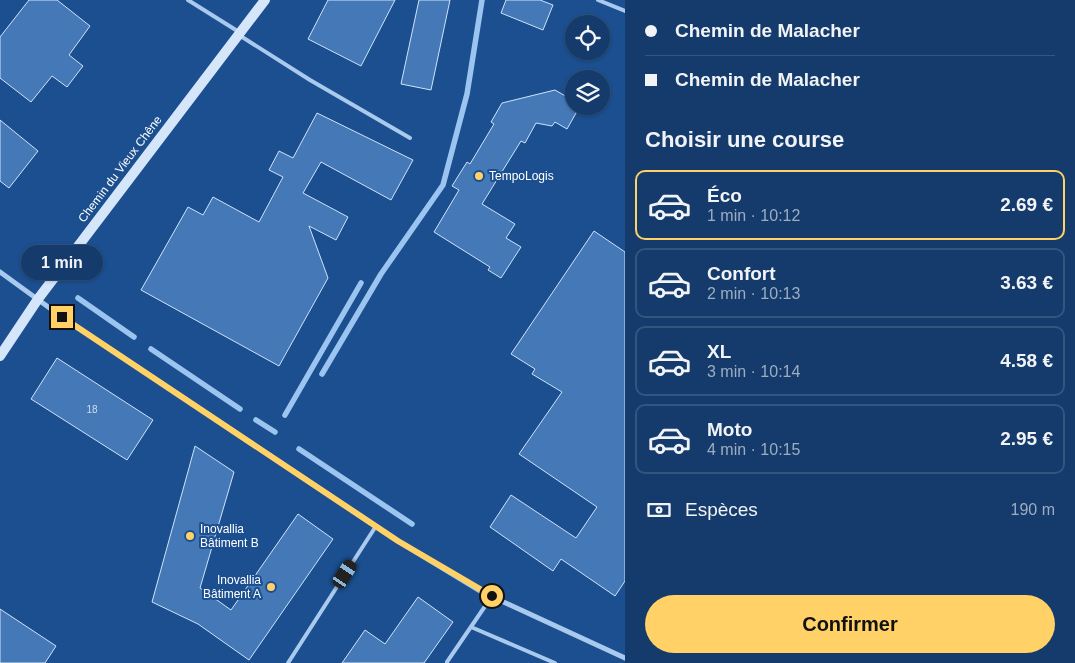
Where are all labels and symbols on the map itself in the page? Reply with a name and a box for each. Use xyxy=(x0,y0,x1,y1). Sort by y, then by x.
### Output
street label: Chemin du Vieux Chêne xyxy=(75,113,165,225)
place label: TempoLogis xyxy=(489,169,554,183)
marker: TempoLogis xyxy=(473,170,485,182)
callout: 1 min xyxy=(21,244,103,280)
route end xyxy=(51,306,73,328)
house number: 18 xyxy=(86,404,98,415)
place label: Inovallia Bâtiment B xyxy=(200,522,259,550)
marker: Inovallia Bâtiment B xyxy=(184,530,196,542)
car xyxy=(330,557,359,591)
place label: Inovallia Bâtiment A xyxy=(203,573,261,601)
marker: Inovallia Bâtiment A xyxy=(265,581,277,593)
route start xyxy=(481,585,503,607)

